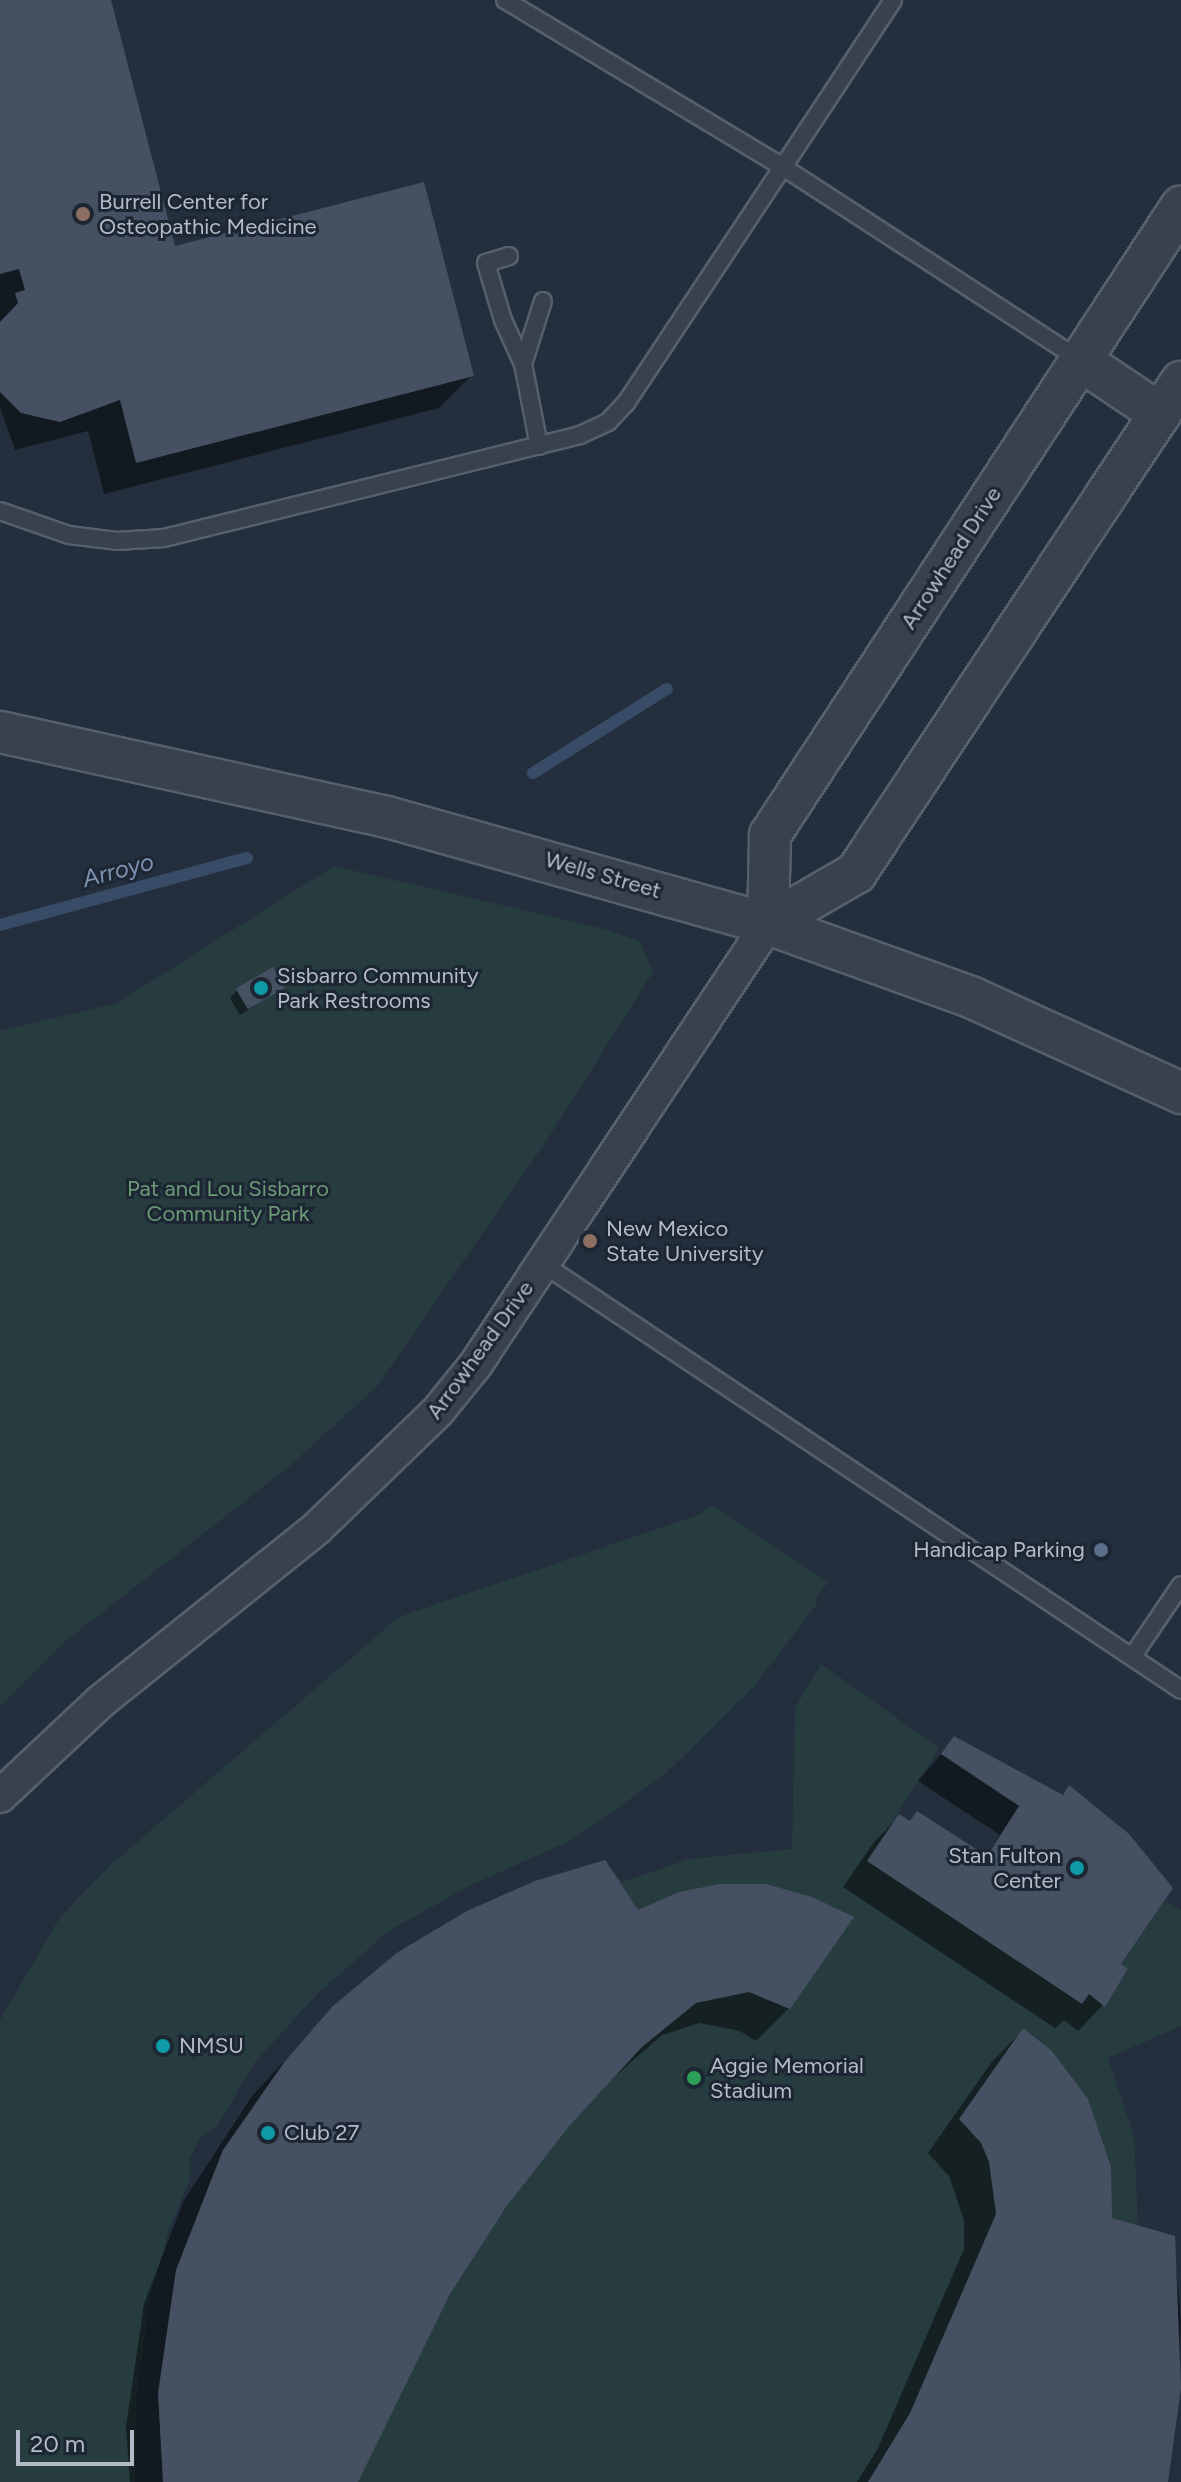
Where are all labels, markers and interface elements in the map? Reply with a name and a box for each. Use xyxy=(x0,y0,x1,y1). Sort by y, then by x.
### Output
place label: Burrell Center for Osteopathic Medicine xyxy=(99,188,317,240)
marker: Burrell Center for Osteopathic Medicine xyxy=(74,205,92,223)
street label: Arrowhead Drive xyxy=(895,482,1007,634)
street label: Wells Street xyxy=(542,846,664,904)
water label: Arroyo xyxy=(79,847,157,893)
place label: Sisbarro Community Park Restrooms xyxy=(277,962,479,1014)
marker: Sisbarro Community Park Restrooms xyxy=(252,979,270,997)
park label: Pat and Lou Sisbarro Community Park xyxy=(127,1175,329,1226)
place label: New Mexico State University xyxy=(606,1215,764,1266)
marker: New Mexico State University xyxy=(581,1232,599,1250)
street label: Arrowhead Drive xyxy=(421,1276,539,1424)
place label: Handicap Parking xyxy=(913,1537,1085,1563)
marker: Handicap Parking xyxy=(1092,1541,1110,1559)
place label: Stan Fulton Center xyxy=(948,1842,1061,1894)
marker: Stan Fulton Center xyxy=(1068,1859,1086,1877)
place label: NMSU xyxy=(179,2033,244,2059)
marker: NMSU xyxy=(154,2037,172,2055)
place label: Aggie Memorial Stadium xyxy=(710,2052,864,2104)
marker: Aggie Memorial Stadium xyxy=(685,2069,703,2087)
place label: Club 27 xyxy=(284,2120,359,2146)
marker: Club 27 xyxy=(259,2124,277,2142)
scale bar xyxy=(20,2414,138,2464)
text: 20 m xyxy=(30,2429,85,2458)

